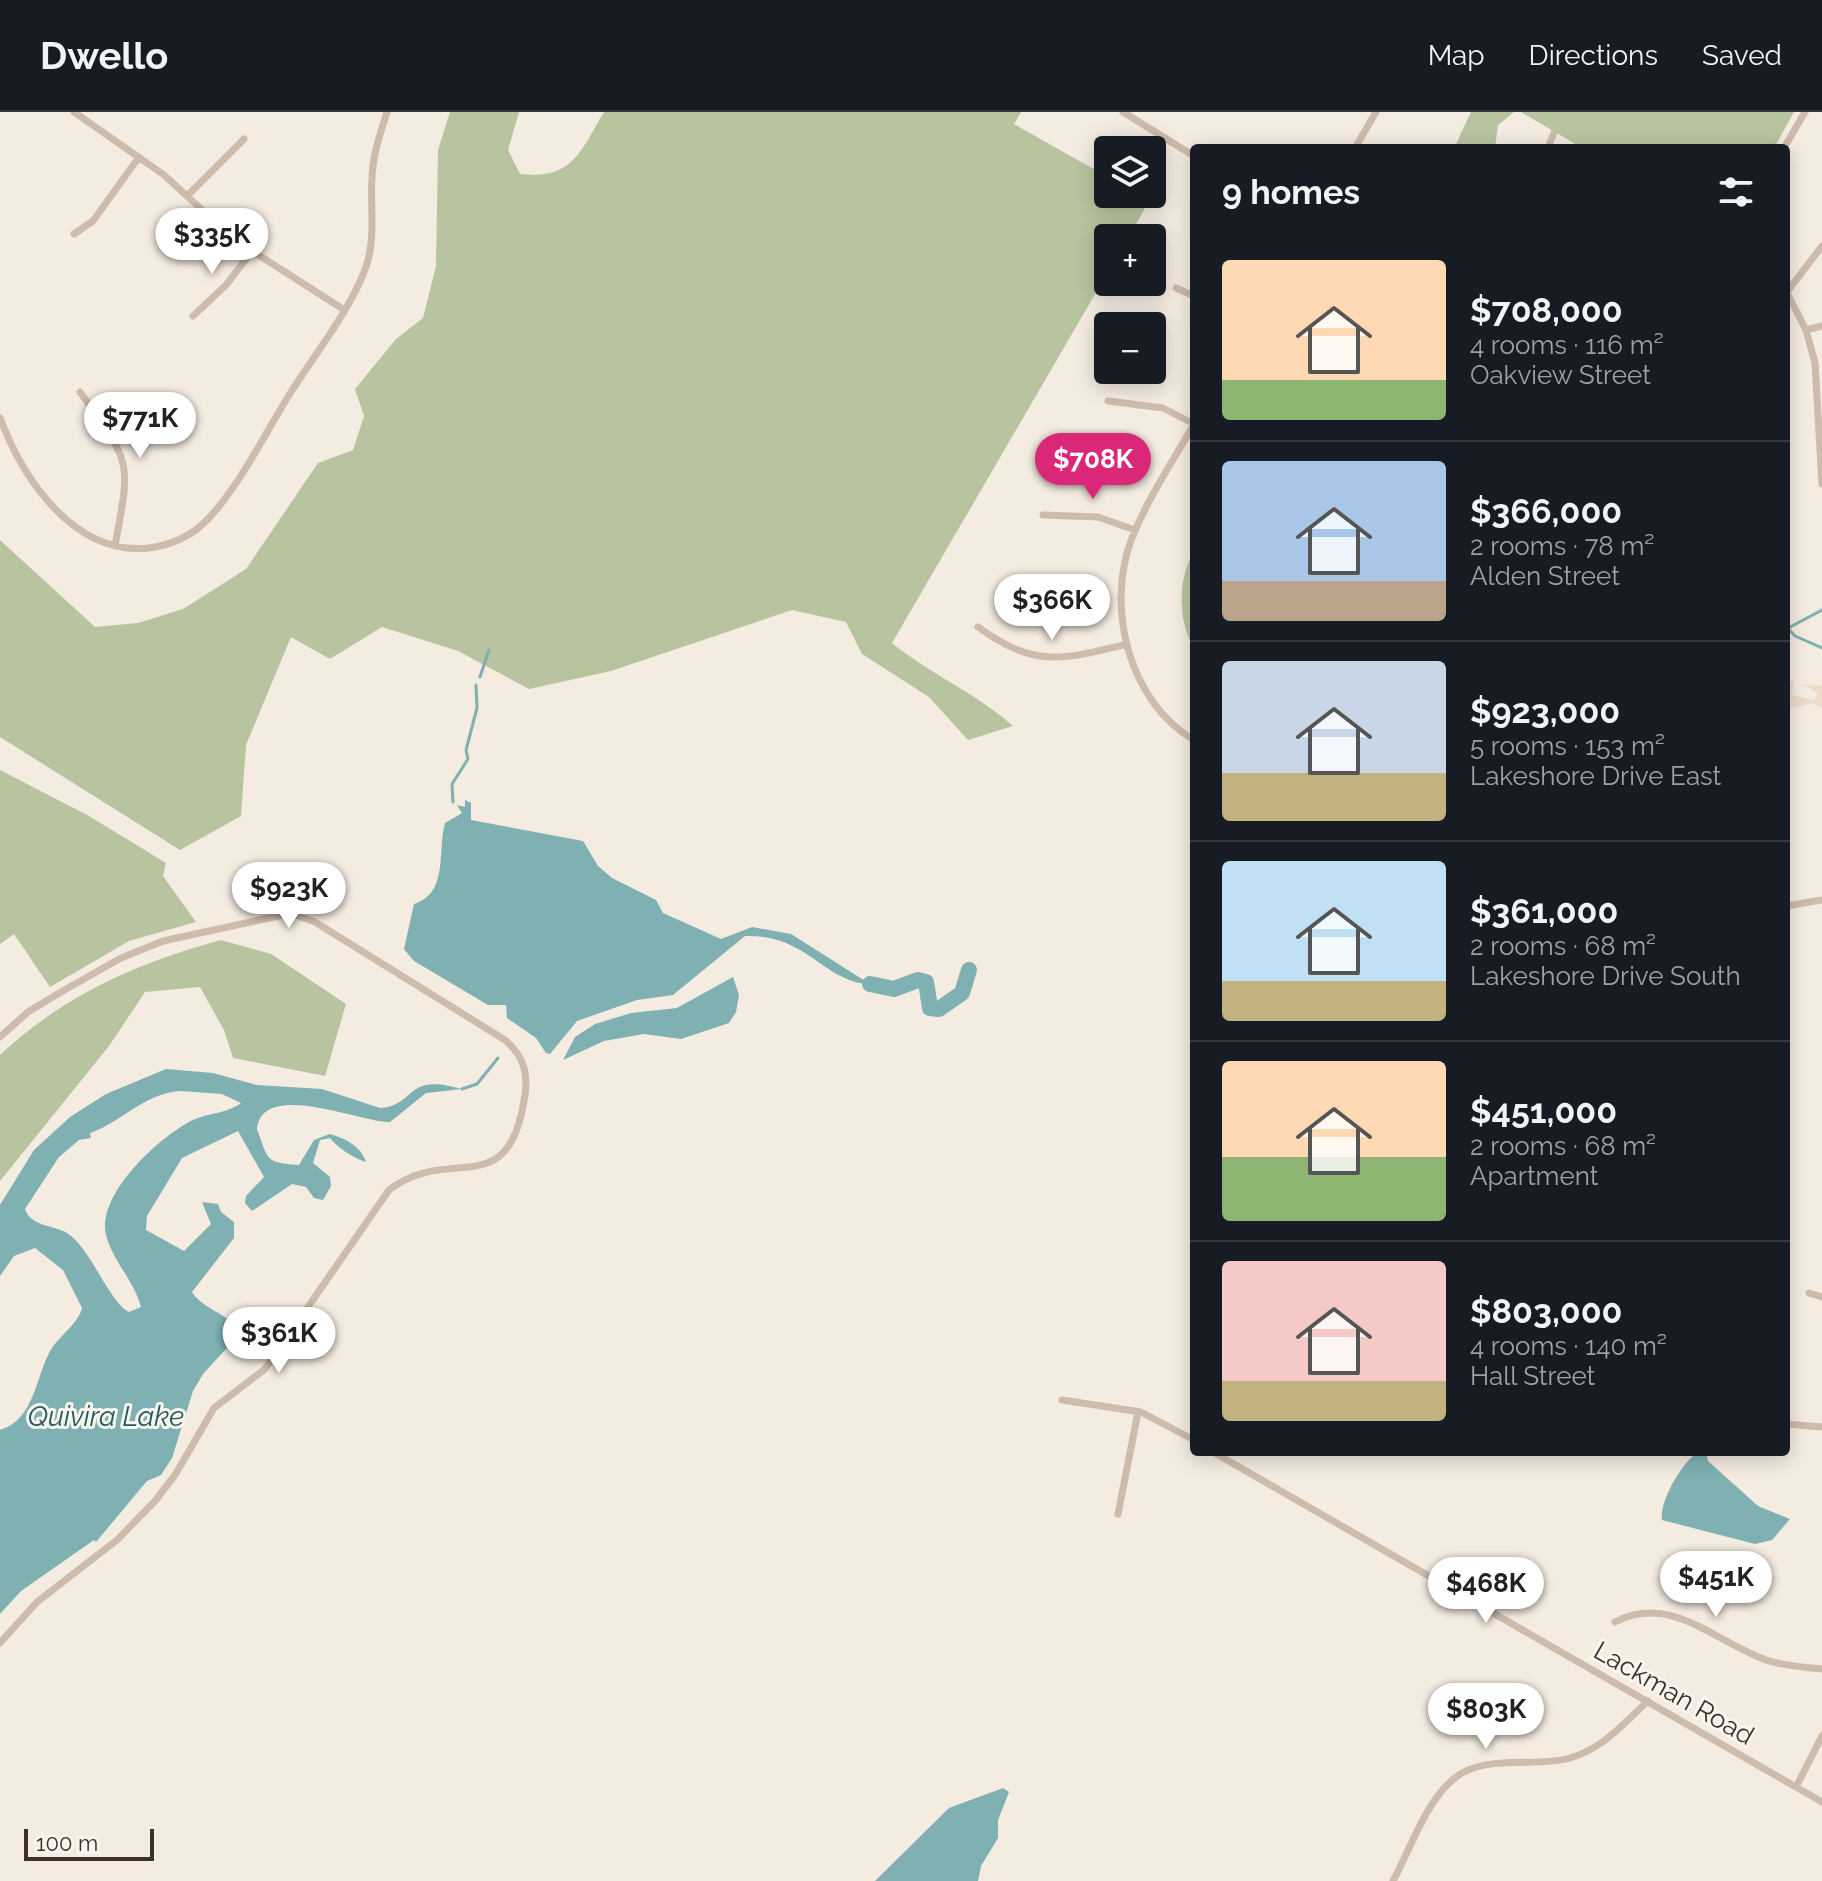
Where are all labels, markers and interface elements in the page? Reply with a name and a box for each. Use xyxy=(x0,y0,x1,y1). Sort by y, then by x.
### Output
text: Dwello xyxy=(40,33,168,78)
text: Map xyxy=(1428,39,1485,72)
text: Directions xyxy=(1529,39,1658,72)
text: Saved xyxy=(1702,39,1782,72)
map controls xyxy=(1094,136,1166,384)
button: layers xyxy=(1094,136,1166,208)
icon: filters xyxy=(1714,170,1758,214)
text: 9 homes xyxy=(1222,172,1360,212)
pin: $335K xyxy=(156,208,268,276)
text: $335K xyxy=(173,219,251,249)
button: + xyxy=(1094,224,1166,296)
text: $708,000 xyxy=(1470,290,1623,330)
icon: home xyxy=(1286,292,1382,388)
button: − xyxy=(1094,312,1166,384)
text: 4 rooms · 116 m² xyxy=(1470,330,1664,360)
text: Oakview Street xyxy=(1470,360,1651,390)
pin: $771K xyxy=(84,392,196,460)
text: $771K xyxy=(102,403,178,433)
pin: $708K xyxy=(1037,433,1149,501)
text: $708K xyxy=(1053,444,1133,474)
text: $366,000 xyxy=(1470,491,1622,531)
icon: home xyxy=(1286,493,1382,589)
text: 2 rooms · 78 m² xyxy=(1470,531,1654,561)
text: Alden Street xyxy=(1470,561,1620,591)
pin: $366K xyxy=(996,574,1108,642)
text: $366K xyxy=(1012,585,1092,615)
text: $923,000 xyxy=(1470,691,1620,731)
icon: home xyxy=(1286,693,1382,789)
text: 5 rooms · 153 m² xyxy=(1470,731,1665,761)
text: Lakeshore Drive East xyxy=(1470,761,1721,791)
pin: $923K xyxy=(233,862,345,930)
text: $923K xyxy=(250,873,328,903)
text: $361,000 xyxy=(1470,891,1618,931)
icon: home xyxy=(1286,893,1382,989)
text: 2 rooms · 68 m² xyxy=(1470,931,1656,961)
text: Lakeshore Drive South xyxy=(1470,961,1741,991)
text: $451,000 xyxy=(1470,1091,1617,1131)
icon: home xyxy=(1286,1093,1382,1189)
text: 2 rooms · 68 m² xyxy=(1470,1131,1656,1161)
text: Apartment xyxy=(1470,1161,1599,1191)
text: $803,000 xyxy=(1470,1291,1622,1331)
icon: home xyxy=(1286,1293,1382,1389)
pin: $361K xyxy=(223,1307,335,1375)
text: $361K xyxy=(241,1318,317,1348)
text: 4 rooms · 140 m² xyxy=(1470,1331,1667,1361)
text: Hall Street xyxy=(1470,1361,1595,1391)
water label: Quivira Lake xyxy=(28,1400,184,1433)
pin: $451K xyxy=(1660,1551,1772,1619)
pin: $468K xyxy=(1430,1557,1542,1625)
text: $451K xyxy=(1678,1562,1754,1592)
text: $468K xyxy=(1446,1568,1526,1598)
street label: Lackman Road xyxy=(1589,1635,1759,1751)
pin: $803K xyxy=(1430,1683,1542,1751)
text: $803K xyxy=(1446,1694,1526,1724)
scale bar xyxy=(24,1825,154,1861)
text: 100 m xyxy=(36,1830,98,1856)

